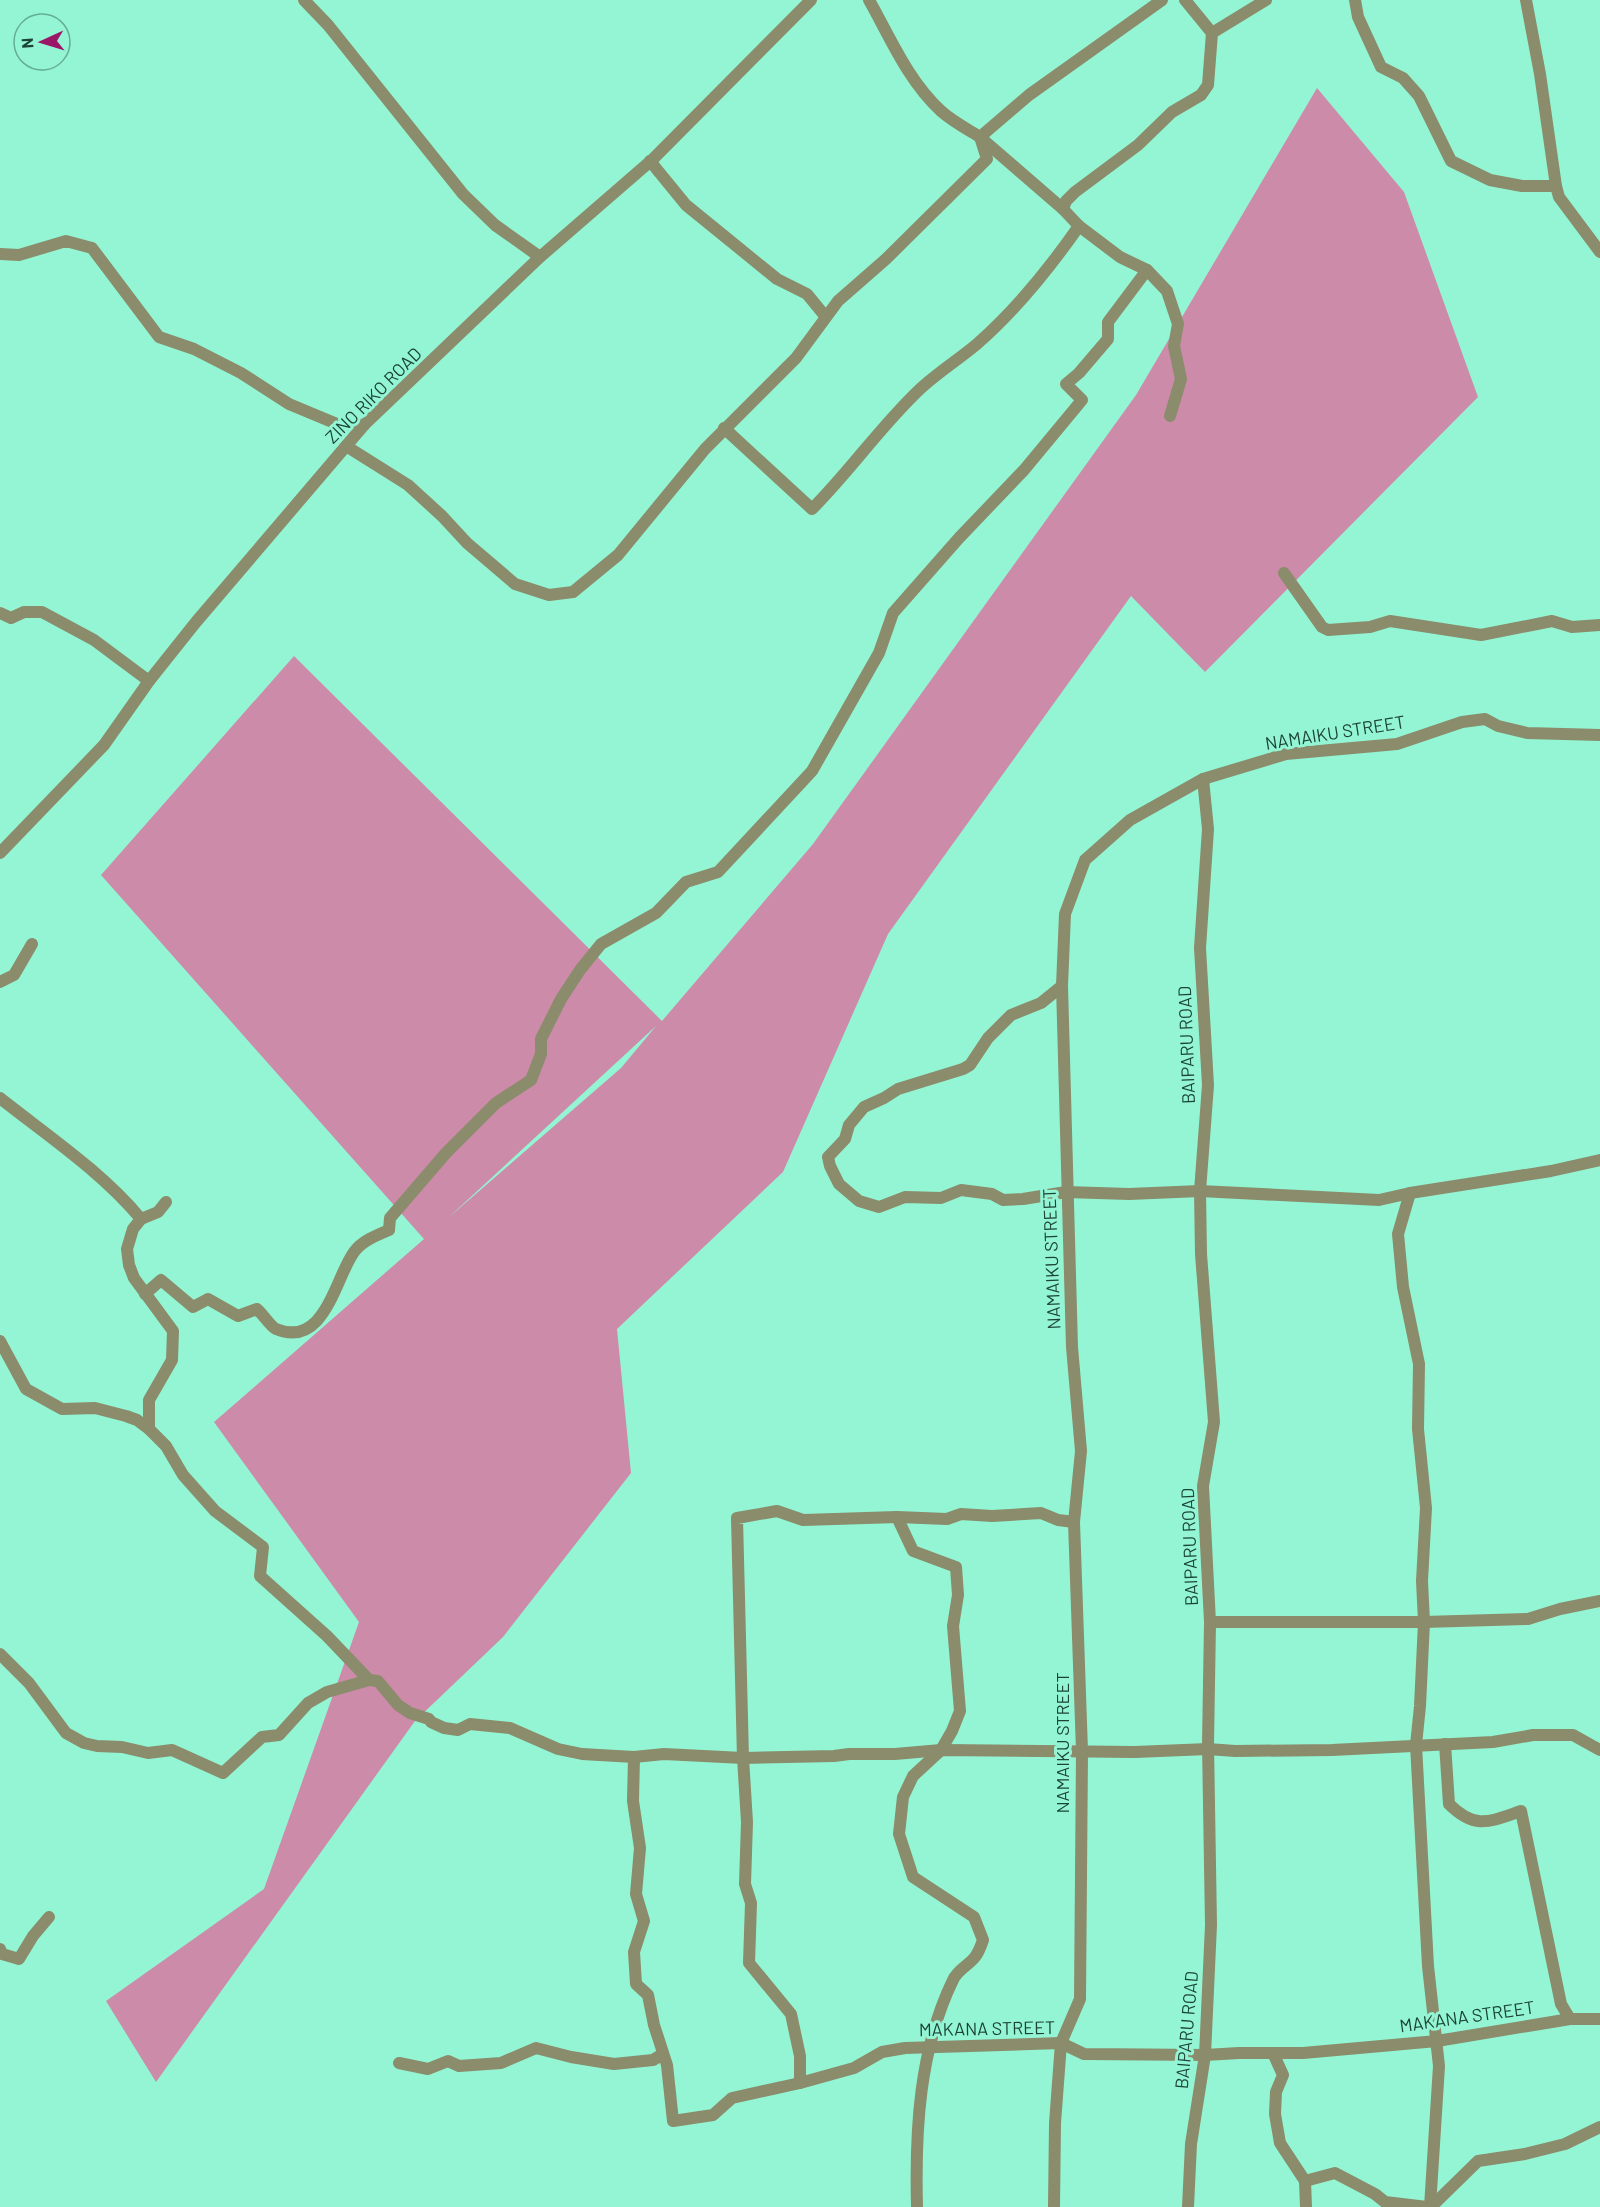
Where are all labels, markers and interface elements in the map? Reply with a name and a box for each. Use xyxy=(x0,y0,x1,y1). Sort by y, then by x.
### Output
north arrow xyxy=(12,12,72,72)
text: N xyxy=(17,37,36,49)
street label: ZINO RIKO ROAD xyxy=(320,342,426,448)
street label: NAMAIKU STREET xyxy=(1264,710,1406,754)
street label: BAIPARU ROAD xyxy=(1173,986,1199,1104)
street label: NAMAIKU STREET xyxy=(1038,1188,1064,1330)
street label: BAIPARU ROAD xyxy=(1176,1488,1202,1606)
street label: NAMAIKU STREET xyxy=(1051,1672,1073,1814)
street label: BAIPARU ROAD xyxy=(1170,1970,1202,2090)
street label: MAKANA STREET xyxy=(1398,1996,1536,2036)
street label: MAKANA STREET xyxy=(919,2016,1055,2040)

